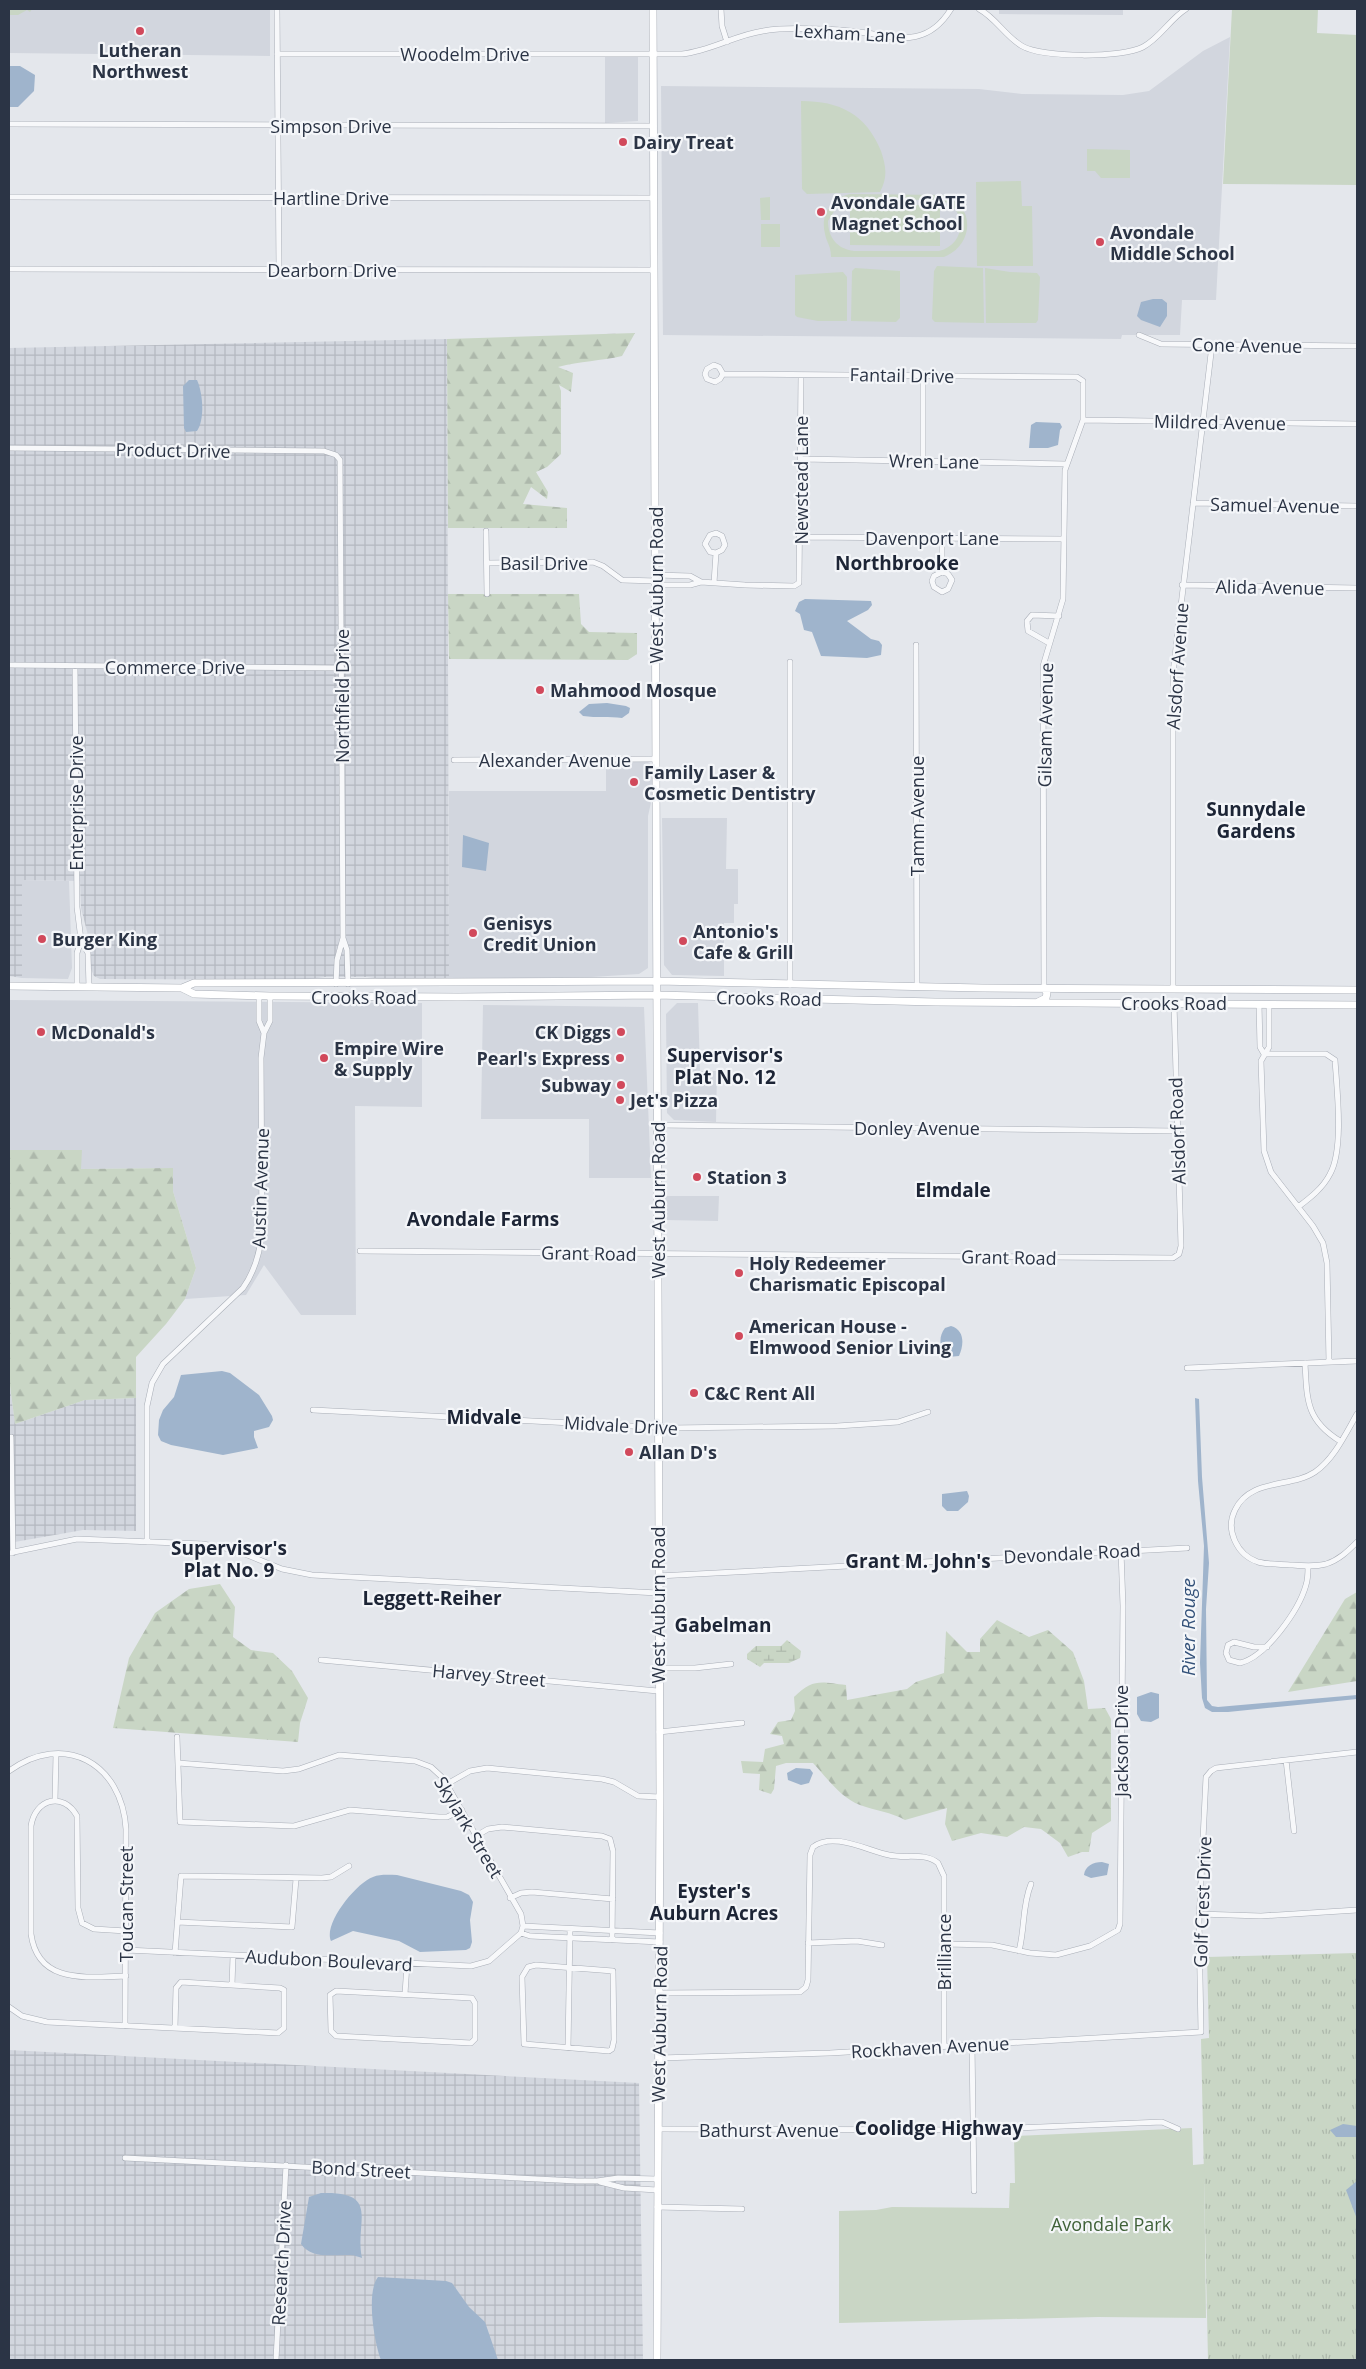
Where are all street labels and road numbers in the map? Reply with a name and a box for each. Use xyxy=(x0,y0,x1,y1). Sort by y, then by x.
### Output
street label: Lexham Lane xyxy=(794,18,906,48)
street label: Woodelm Drive xyxy=(400,42,530,66)
street label: Simpson Drive xyxy=(270,114,392,138)
street label: Hartline Drive xyxy=(273,186,389,210)
street label: Dearborn Drive xyxy=(267,258,397,282)
street label: Cone Avenue xyxy=(1191,332,1303,358)
street label: Fantail Drive xyxy=(850,362,954,388)
street label: Mildred Avenue xyxy=(1154,409,1286,435)
street label: Newstead Lane xyxy=(789,416,813,544)
street label: Product Drive xyxy=(115,437,231,463)
street label: Wren Lane xyxy=(889,448,979,474)
street label: Samuel Avenue xyxy=(1210,492,1340,518)
street label: West Auburn Road xyxy=(644,507,668,663)
street label: Davenport Lane xyxy=(865,526,999,550)
street label: Basil Drive xyxy=(500,551,588,575)
street label: Alida Avenue xyxy=(1215,574,1325,600)
street label: Alsdorf Avenue xyxy=(1161,602,1193,730)
street label: Northfield Drive xyxy=(330,629,354,763)
street label: Commerce Drive xyxy=(105,655,245,679)
street label: Gilsam Avenue xyxy=(1032,662,1058,788)
street label: Enterprise Drive xyxy=(64,735,88,871)
street label: Alexander Avenue xyxy=(479,748,631,772)
street label: Tamm Avenue xyxy=(905,756,929,876)
street label: Crooks Road xyxy=(311,985,417,1009)
street label: Crooks Road xyxy=(716,985,822,1011)
street label: Crooks Road xyxy=(1121,991,1227,1015)
street label: Alsdorf Road xyxy=(1163,1077,1191,1185)
street label: Donley Avenue xyxy=(854,1116,980,1140)
street label: West Auburn Road xyxy=(646,1122,670,1278)
street label: Austin Avenue xyxy=(246,1127,274,1249)
street label: Grant Road xyxy=(541,1240,637,1266)
street label: Grant Road xyxy=(961,1244,1057,1270)
street label: Midvale Drive xyxy=(563,1410,679,1440)
street label: West Auburn Road xyxy=(646,1527,670,1683)
street label: Devondale Road xyxy=(1003,1537,1141,1569)
street label: Harvey Street xyxy=(431,1658,547,1692)
street label: Jackson Drive xyxy=(1109,1685,1133,1799)
street label: Skylark Street xyxy=(429,1772,509,1882)
street label: Golf Crest Drive xyxy=(1188,1836,1216,1968)
street label: Toucan Street xyxy=(114,1846,138,1962)
street label: Brilliance xyxy=(932,1914,956,1990)
street label: Audubon Boulevard xyxy=(245,1944,413,1976)
street label: West Auburn Road xyxy=(646,1945,672,2103)
street label: Rockhaven Avenue xyxy=(850,2031,1010,2063)
street label: Bathurst Avenue xyxy=(699,2118,839,2142)
street label: Bond Street xyxy=(311,2154,411,2184)
street label: Research Drive xyxy=(266,2200,296,2326)

